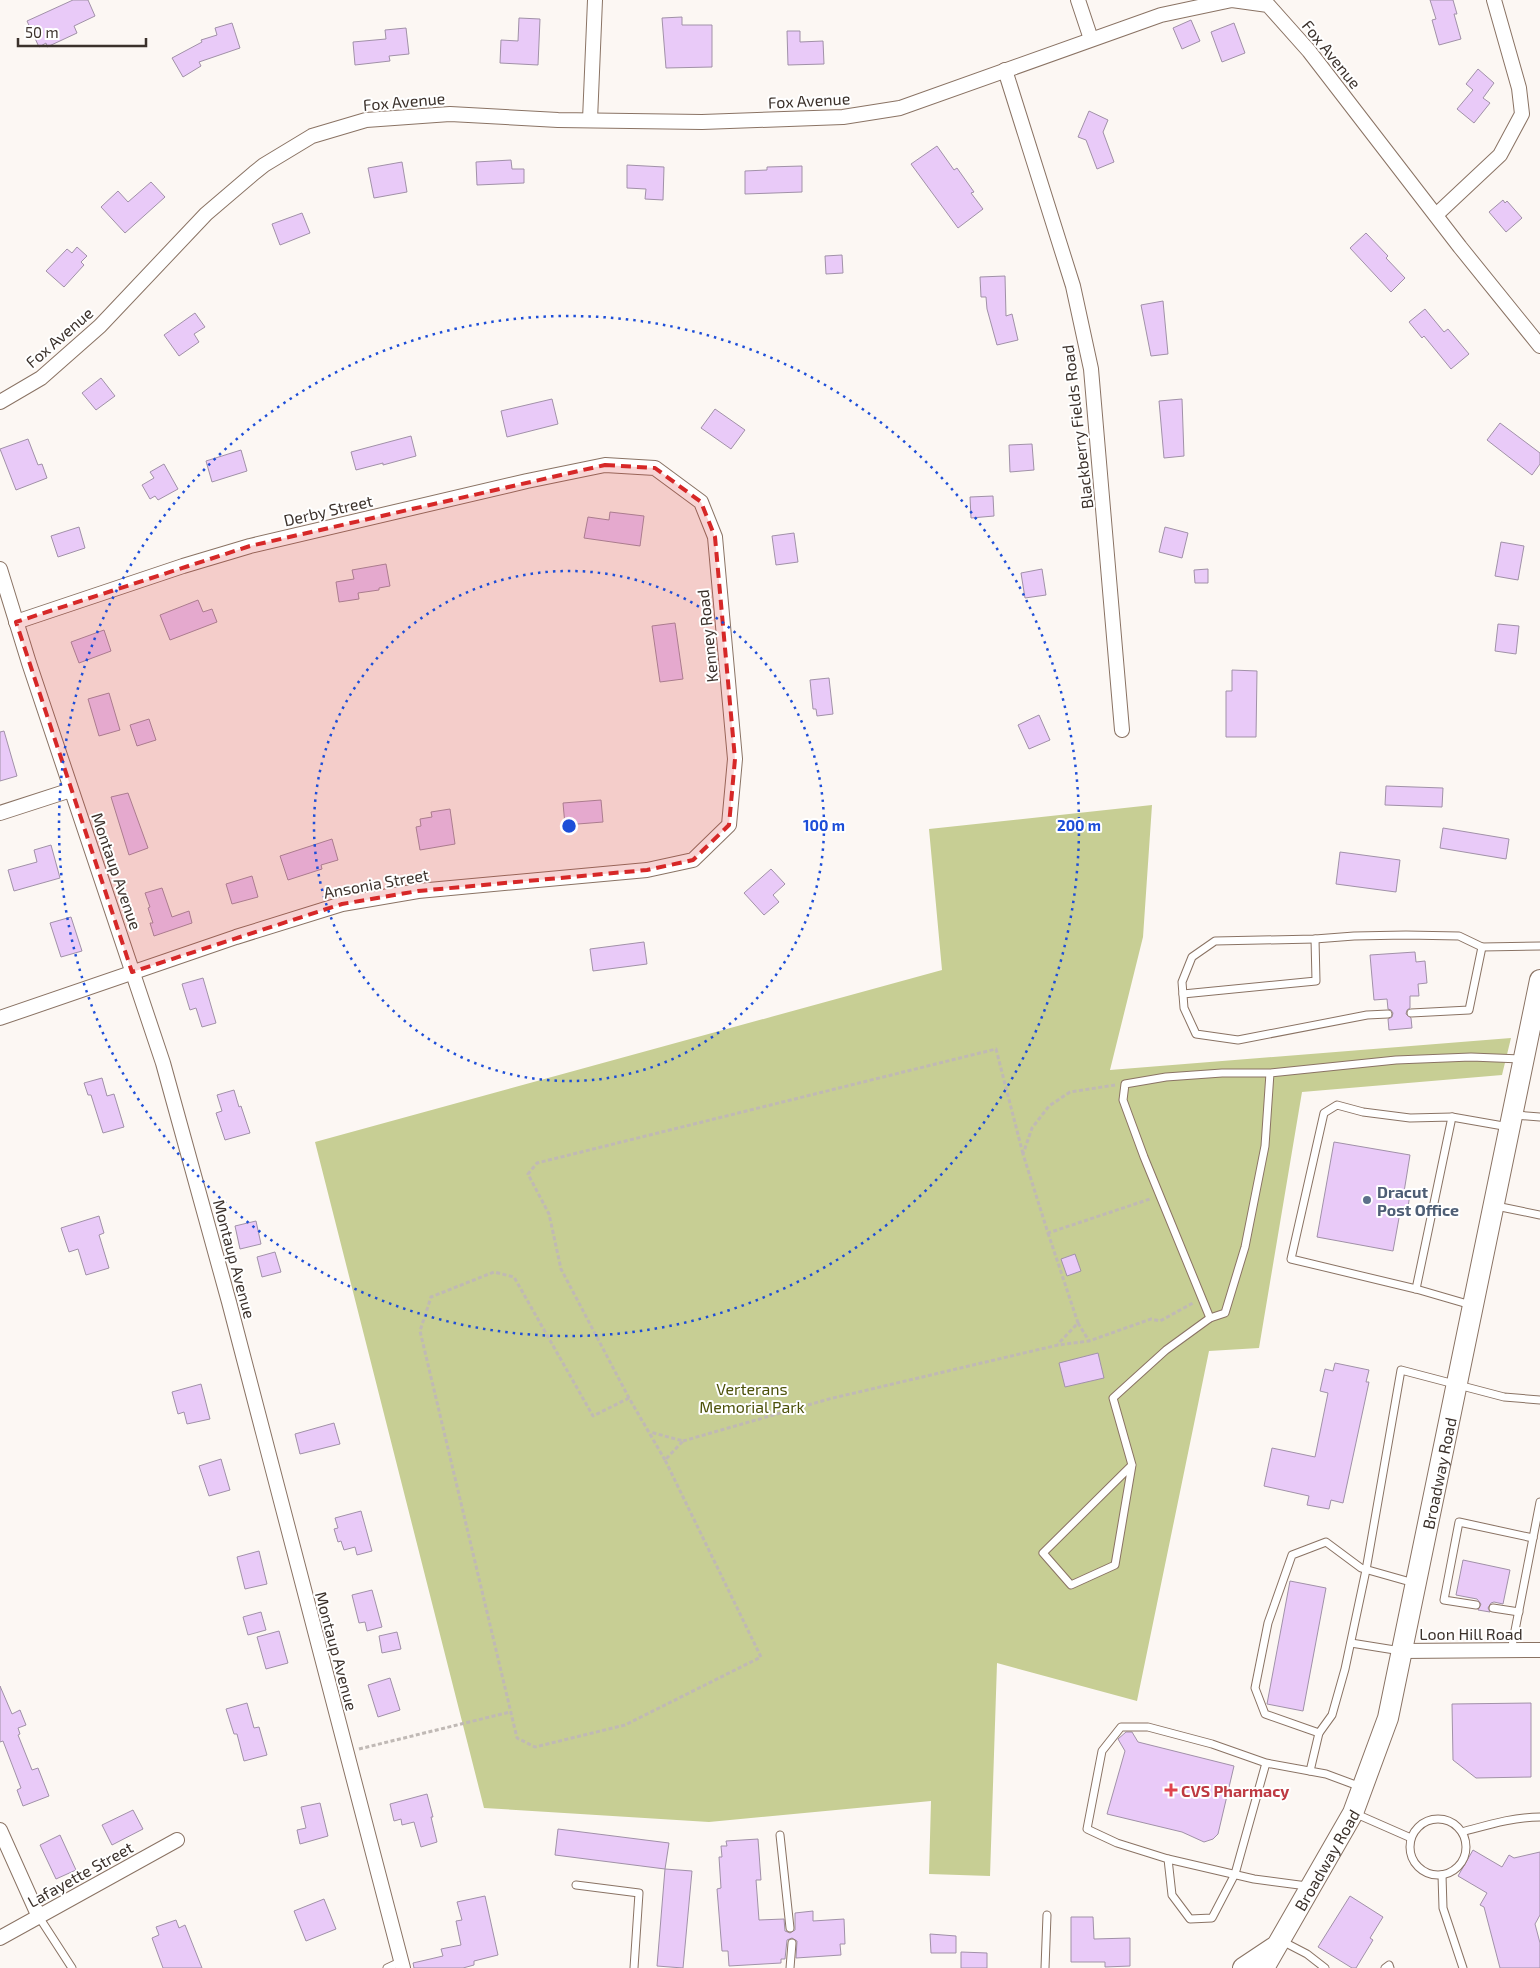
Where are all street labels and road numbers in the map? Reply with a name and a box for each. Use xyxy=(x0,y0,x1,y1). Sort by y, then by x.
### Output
street label: Fox Avenue xyxy=(1299,16,1365,92)
street label: Fox Avenue xyxy=(362,88,446,114)
street label: Fox Avenue xyxy=(767,88,851,112)
street label: Fox Avenue xyxy=(22,303,96,371)
street label: Blackberry Fields Road xyxy=(1057,344,1097,510)
street label: Derby Street xyxy=(282,491,374,529)
street label: Kenney Road xyxy=(693,589,721,683)
street label: Montaup Avenue xyxy=(88,810,146,932)
street label: Ansonia Street xyxy=(322,864,430,902)
street label: Montaup Avenue xyxy=(210,1197,260,1321)
street label: Broadway Road xyxy=(1418,1416,1459,1531)
street label: Montaup Avenue xyxy=(312,1589,362,1713)
street label: Loon Hill Road xyxy=(1419,1624,1523,1643)
street label: Broadway Road xyxy=(1290,1806,1363,1914)
street label: Lafayette Street xyxy=(24,1837,136,1911)

